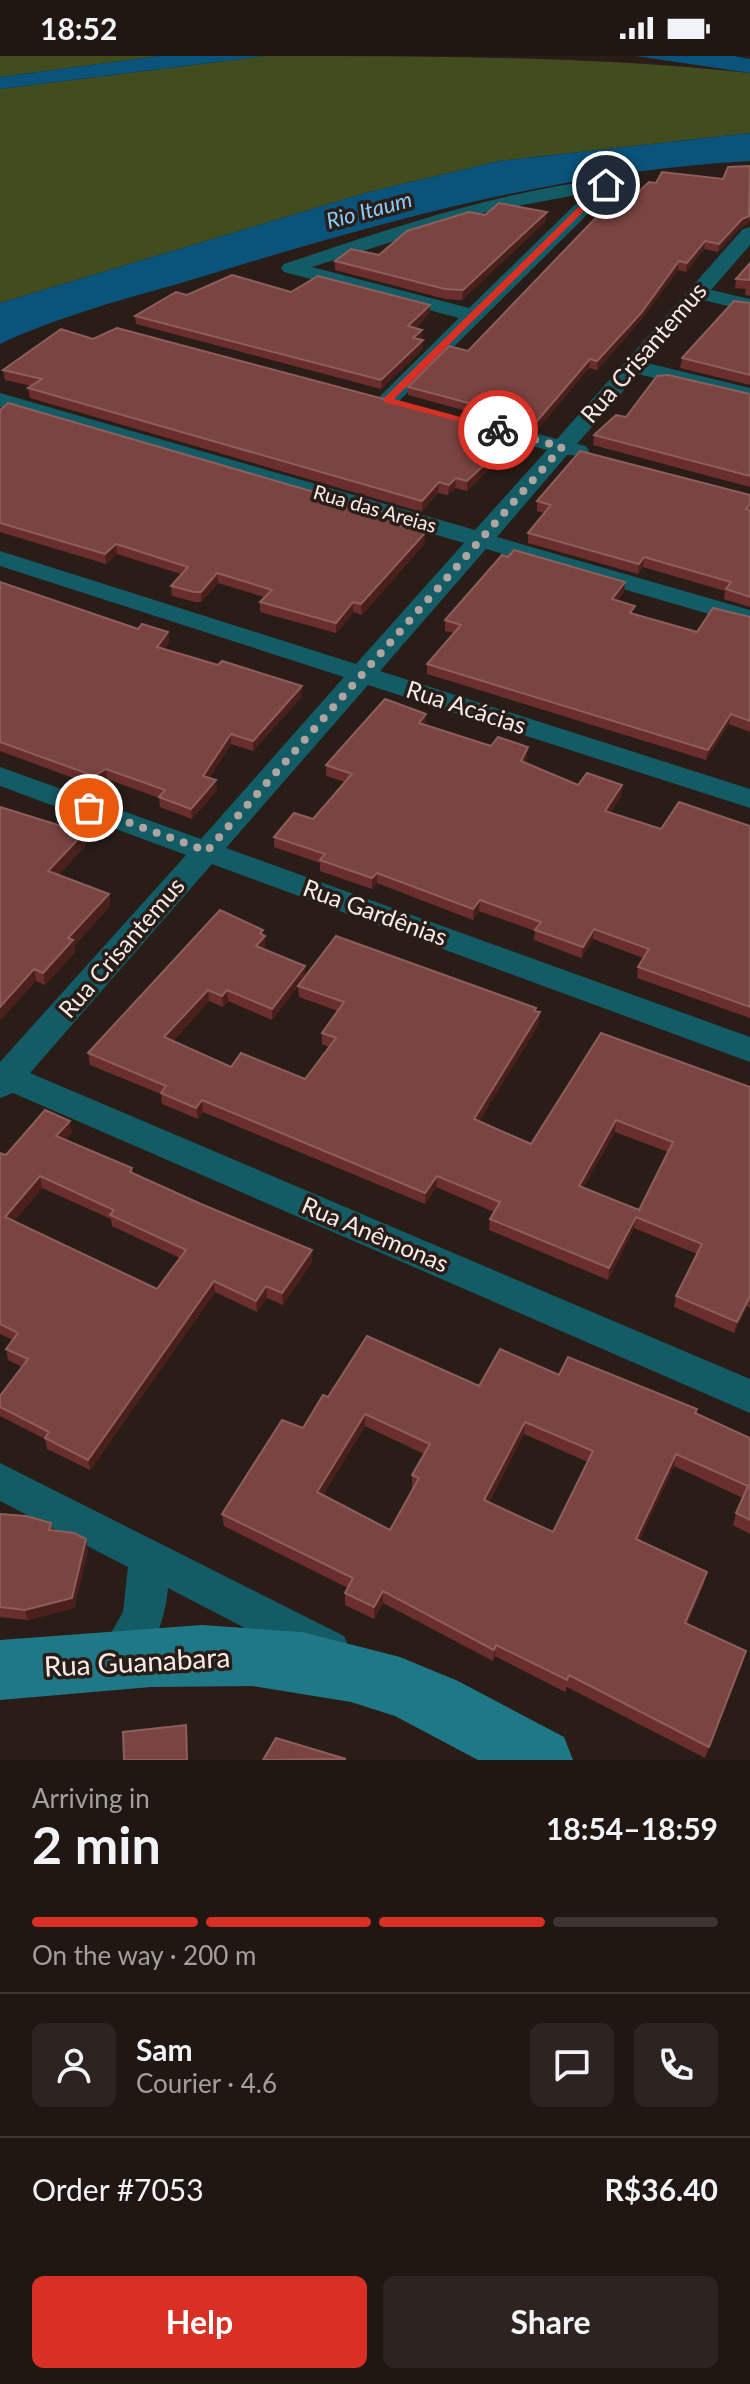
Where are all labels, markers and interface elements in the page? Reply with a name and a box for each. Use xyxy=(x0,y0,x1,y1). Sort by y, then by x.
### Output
text: 18:52 xyxy=(40,10,117,46)
pin xyxy=(572,151,640,219)
icon: home xyxy=(584,163,628,207)
water label: Rio Itaum xyxy=(323,185,415,234)
street label: Rua Crisantemus xyxy=(574,276,712,428)
courier xyxy=(458,390,538,470)
icon: bike xyxy=(476,408,520,452)
street label: Rua das Areias xyxy=(311,479,440,537)
street label: Rua Acácias xyxy=(403,674,530,740)
pin xyxy=(55,774,123,842)
icon: bag xyxy=(67,786,111,830)
street label: Rua Crisantemus xyxy=(52,871,190,1023)
street label: Rua Gardênias xyxy=(299,872,452,951)
street label: Rua Anêmonas xyxy=(298,1190,453,1278)
street label: Rua Guanabara xyxy=(43,1639,231,1683)
text: Arriving in xyxy=(32,1782,150,1814)
text: 18:54–18:59 xyxy=(546,1810,718,1846)
text: 2 min xyxy=(32,1813,161,1875)
text: On the way · 200 m xyxy=(32,1939,256,1971)
button: person xyxy=(32,2023,116,2107)
button: chat xyxy=(530,2023,614,2107)
button: phone xyxy=(634,2023,718,2107)
text: Sam xyxy=(136,2031,193,2067)
text: Courier · 4.6 xyxy=(136,2067,277,2099)
text: Order #7053 xyxy=(32,2171,204,2207)
text: R$36.40 xyxy=(605,2171,718,2207)
button: Help xyxy=(32,2276,367,2368)
button: Share xyxy=(383,2276,718,2368)

